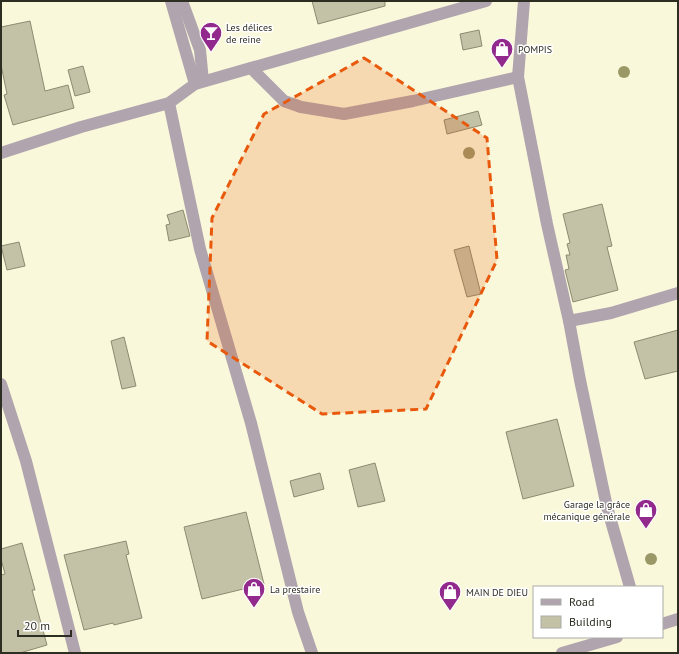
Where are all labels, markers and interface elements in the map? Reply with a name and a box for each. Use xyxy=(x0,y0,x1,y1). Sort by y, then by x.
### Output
bar icon: Les délices de reine xyxy=(198,20,224,53)
place label: Les délices de reine xyxy=(226,21,272,46)
shop icon: POMPIS xyxy=(489,36,515,69)
place label: POMPIS xyxy=(518,43,552,56)
shop icon: Garage la grâce mécanique générale xyxy=(633,497,659,530)
place label: Garage la grâce mécanique générale xyxy=(543,498,630,523)
shop icon: La prestaire xyxy=(241,576,267,609)
shop icon: MAIN DE DIEU xyxy=(437,579,463,612)
place label: La prestaire xyxy=(270,583,320,596)
place label: MAIN DE DIEU xyxy=(466,586,528,599)
legend xyxy=(533,586,663,638)
text: Road xyxy=(569,594,594,609)
scale bar xyxy=(18,612,71,638)
text: Building xyxy=(569,614,612,629)
text: 20 m xyxy=(24,618,50,633)

